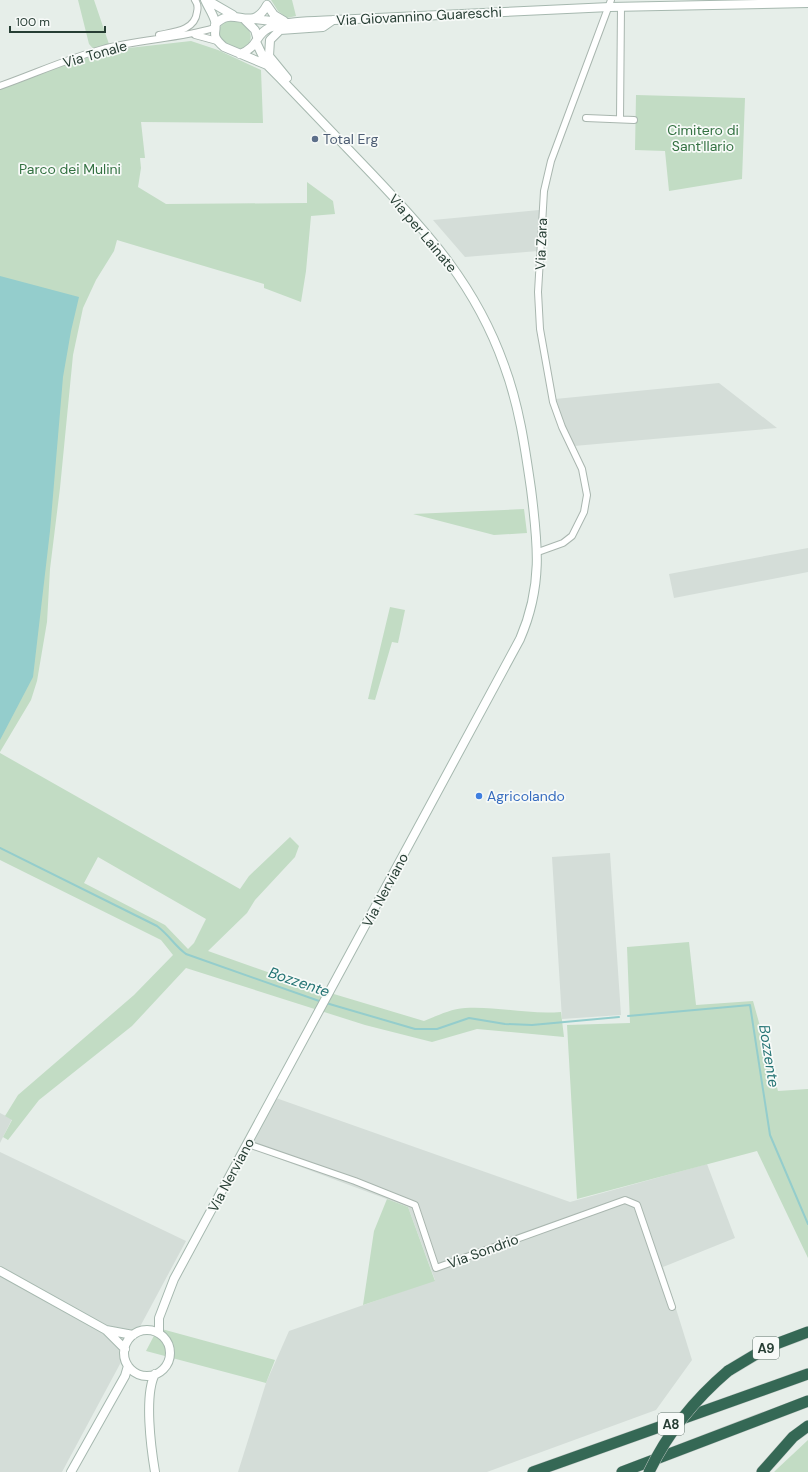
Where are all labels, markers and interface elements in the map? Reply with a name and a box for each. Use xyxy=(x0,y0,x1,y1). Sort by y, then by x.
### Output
street label: Via Giovannino Guareschi xyxy=(336,3,502,29)
scale bar xyxy=(10,8,105,34)
text: 100 m xyxy=(16,14,50,30)
street label: Via Tonale xyxy=(61,36,129,72)
park label: Cimitero di Sant'Ilario xyxy=(667,121,739,155)
place label: Total Erg xyxy=(323,130,378,148)
marker: Total Erg xyxy=(310,134,320,144)
park label: Parco dei Mulini xyxy=(19,160,121,178)
street label: Via per Lainate xyxy=(385,190,461,276)
street label: Via Zara xyxy=(531,218,551,270)
place label: Agricolando xyxy=(487,787,565,805)
marker: Agricolando xyxy=(474,791,484,801)
street label: Via Nerviano xyxy=(358,850,412,930)
water label: Bozzente xyxy=(266,962,333,1002)
water label: Bozzente xyxy=(754,1023,784,1089)
street label: Via Nerviano xyxy=(204,1135,258,1215)
street label: Via Sondrio xyxy=(445,1230,521,1272)
road number: A9 xyxy=(753,1337,779,1359)
road number: A8 xyxy=(658,1413,684,1435)

